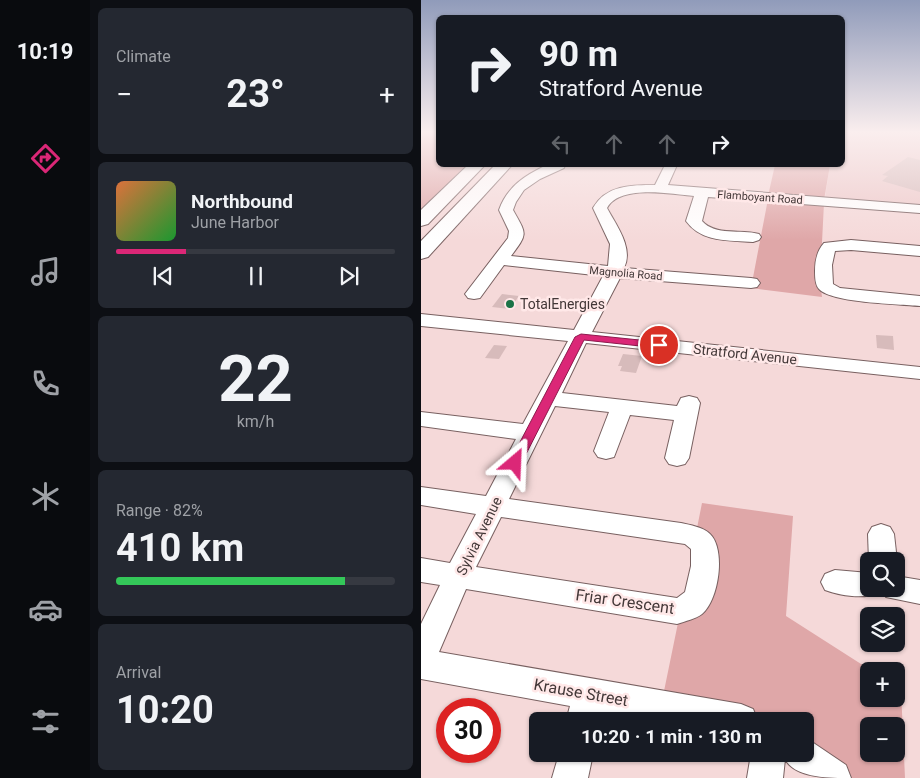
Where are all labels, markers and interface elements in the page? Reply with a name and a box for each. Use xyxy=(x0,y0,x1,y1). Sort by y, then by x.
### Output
text: 90 m xyxy=(539,34,618,75)
icon: right xyxy=(456,35,521,100)
text: 10:19 xyxy=(17,39,73,64)
text: Climate xyxy=(116,47,171,66)
text: 23° xyxy=(226,72,285,116)
text: Stratford Avenue xyxy=(539,76,703,101)
text: − xyxy=(116,78,132,111)
text: + xyxy=(379,78,395,111)
icon: left xyxy=(547,130,575,158)
icon: ahead xyxy=(600,130,628,158)
icon: ahead xyxy=(653,130,681,158)
icon: right xyxy=(706,130,734,158)
icon: directions xyxy=(28,141,63,176)
street label: Flamboyant Road xyxy=(717,188,803,207)
text: Northbound xyxy=(191,190,293,213)
text: June Harbor xyxy=(191,213,279,232)
icon: music xyxy=(28,254,63,289)
icon: previous xyxy=(149,262,177,290)
icon: pause xyxy=(242,262,270,290)
icon: next xyxy=(335,262,363,290)
street label: Magnolia Road xyxy=(589,264,663,283)
place label: TotalEnergies xyxy=(520,296,605,312)
marker: TotalEnergies xyxy=(504,298,516,310)
pin xyxy=(638,324,680,366)
icon: arrive xyxy=(645,331,673,359)
text: 22 xyxy=(218,341,293,417)
street label: Stratford Avenue xyxy=(692,341,798,367)
icon: phone xyxy=(28,366,63,401)
text: km/h xyxy=(237,412,274,431)
position arrow xyxy=(488,436,540,488)
icon: climate xyxy=(28,479,63,514)
street label: Sylvia Avenue xyxy=(453,494,505,578)
text: Range · 82% xyxy=(116,501,203,520)
text: 410 km xyxy=(116,526,244,570)
map controls xyxy=(860,552,905,762)
button: search xyxy=(860,552,905,597)
street label: Friar Crescent xyxy=(574,585,675,618)
icon: car xyxy=(28,592,63,627)
button: layers xyxy=(860,607,905,652)
button: + xyxy=(860,662,905,707)
text: Arrival xyxy=(116,663,161,682)
street label: Krause Street xyxy=(532,675,630,710)
text: 10:20 xyxy=(116,688,214,732)
speed limit sign: 30 xyxy=(436,698,501,763)
icon: filters xyxy=(28,704,63,739)
button: − xyxy=(860,717,905,762)
text: 10:20 · 1 min · 130 m xyxy=(581,725,762,748)

